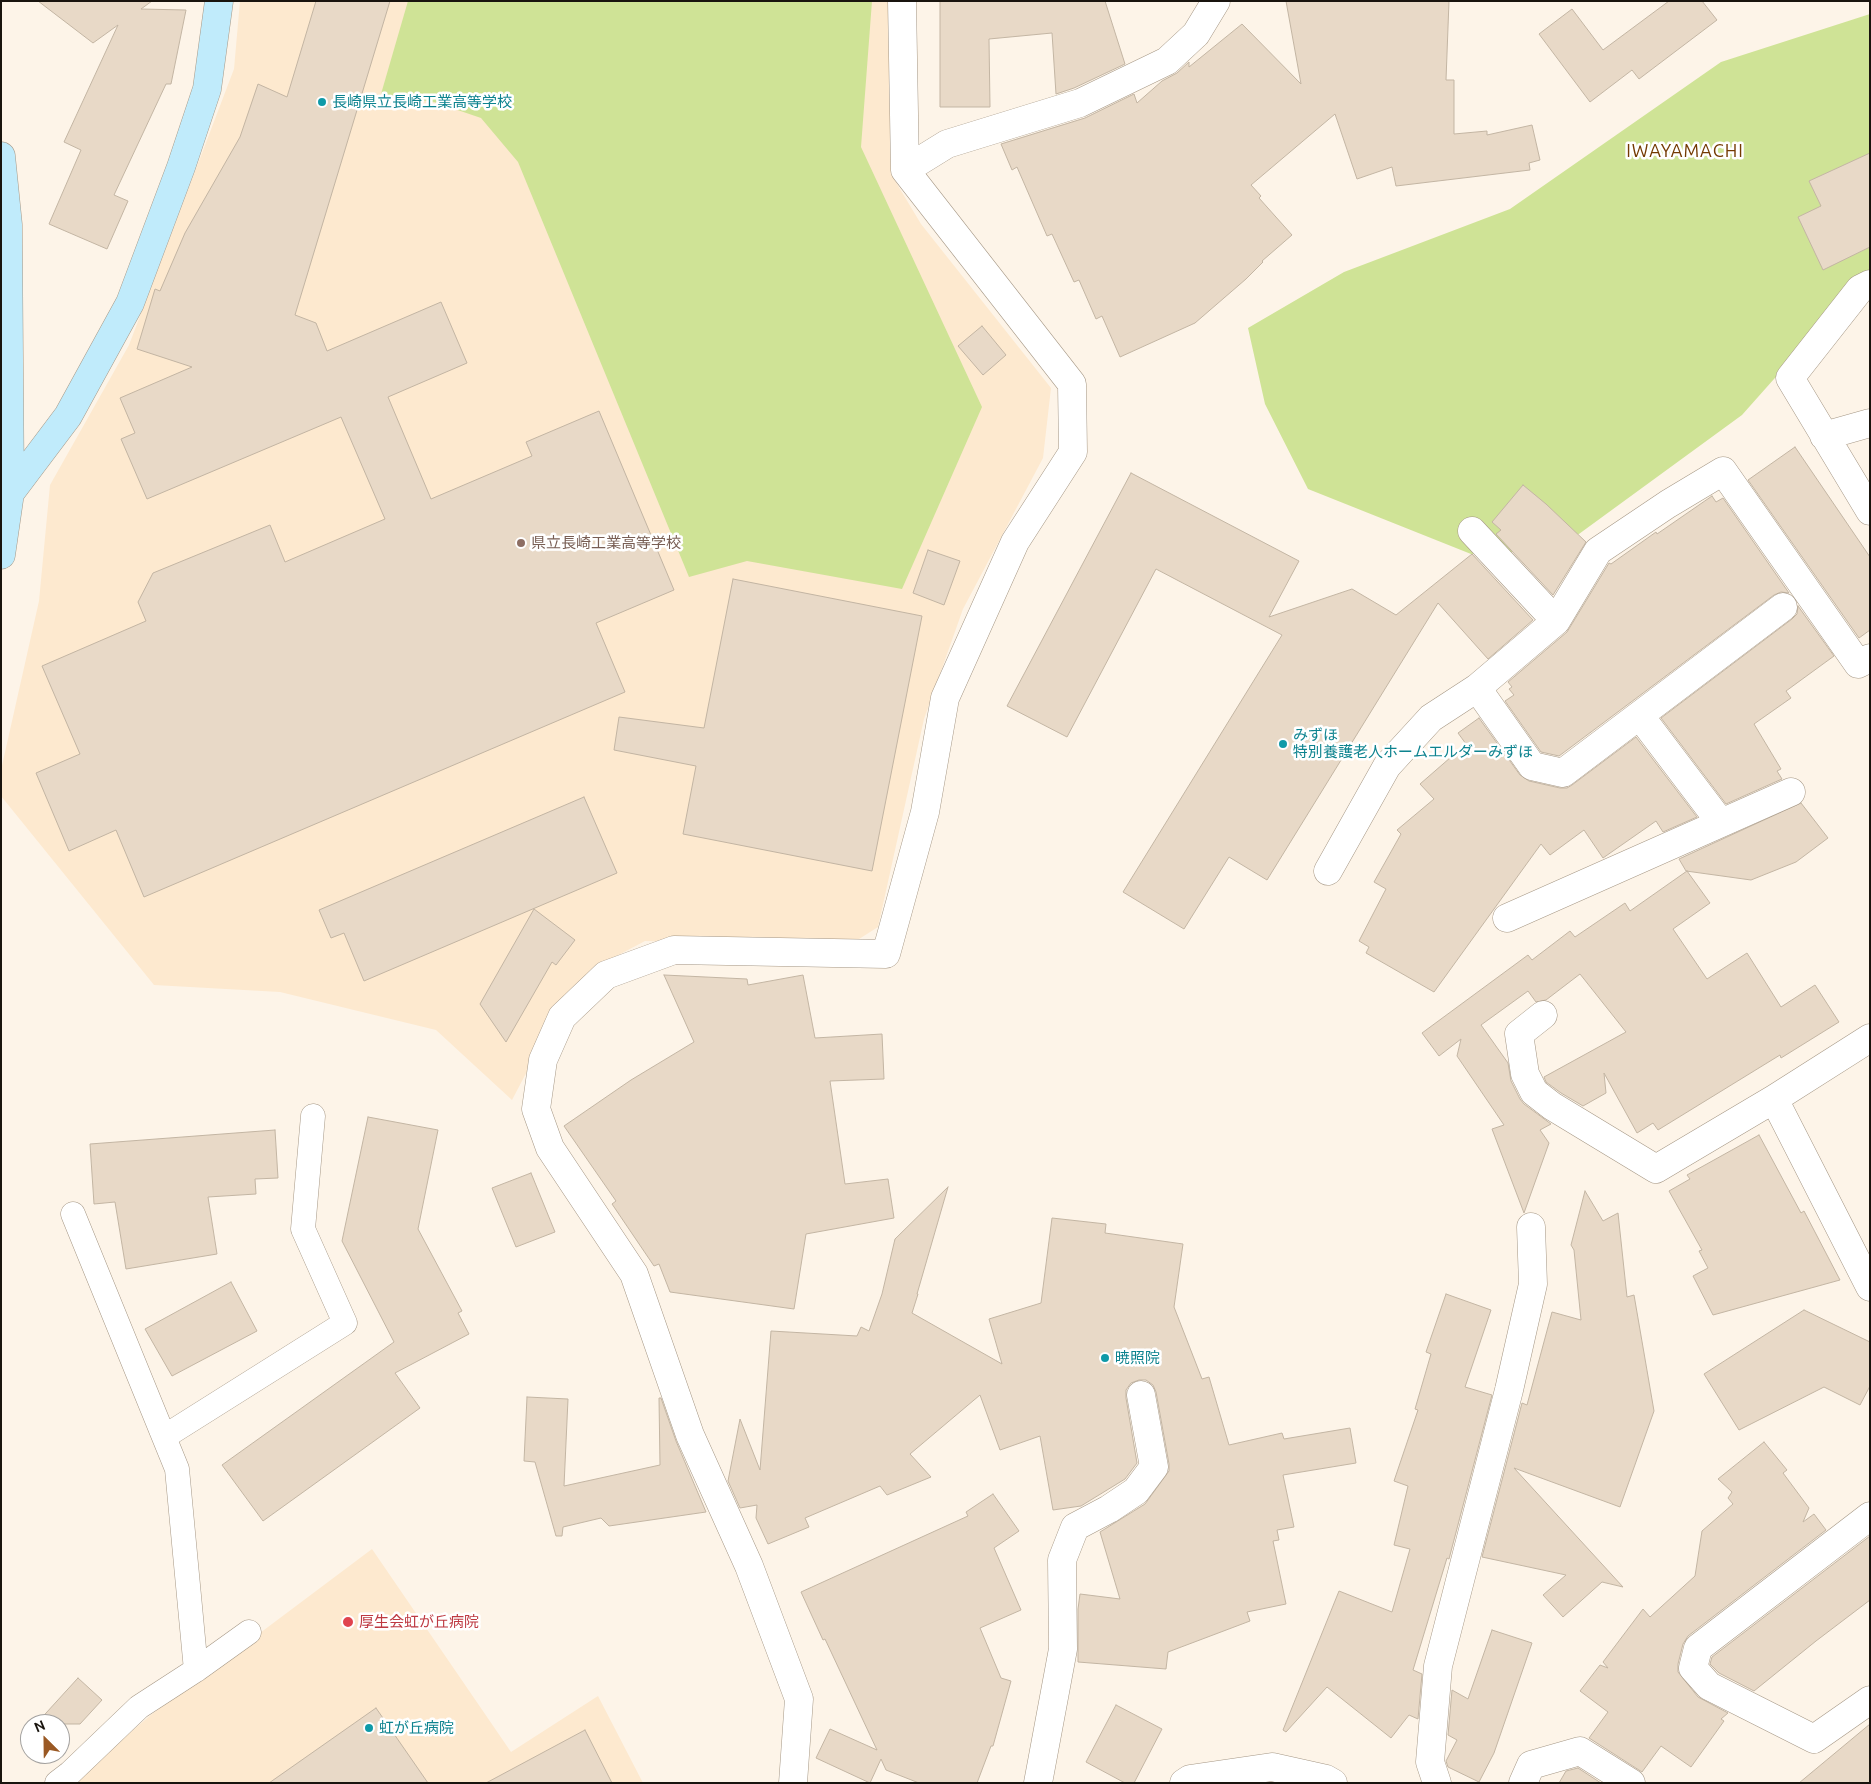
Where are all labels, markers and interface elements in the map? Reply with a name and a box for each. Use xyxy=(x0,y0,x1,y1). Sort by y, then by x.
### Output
place label: 長崎県立長崎工業高等学校 xyxy=(332,93,512,111)
marker: 長崎県立長崎工業高等学校 xyxy=(316,96,328,108)
district label: IWAYAMACHI xyxy=(1625,140,1745,162)
place label: 県立長崎工業高等学校 xyxy=(531,534,681,552)
marker: 県立長崎工業高等学校 xyxy=(515,537,527,549)
place label: みずほ 特別養護老人ホームエルダーみずほ xyxy=(1293,726,1533,761)
marker: みずほ 特別養護老人ホームエルダーみずほ xyxy=(1277,738,1289,750)
place label: 暁照院 xyxy=(1115,1349,1160,1367)
marker: 暁照院 xyxy=(1099,1352,1111,1364)
place label: 厚生会虹が丘病院 xyxy=(359,1613,479,1631)
marker: 厚生会虹が丘病院 xyxy=(341,1615,355,1629)
north arrow xyxy=(20,1714,70,1764)
text: N xyxy=(32,1717,47,1736)
place label: 虹が丘病院 xyxy=(379,1719,454,1737)
marker: 虹が丘病院 xyxy=(363,1722,375,1734)

